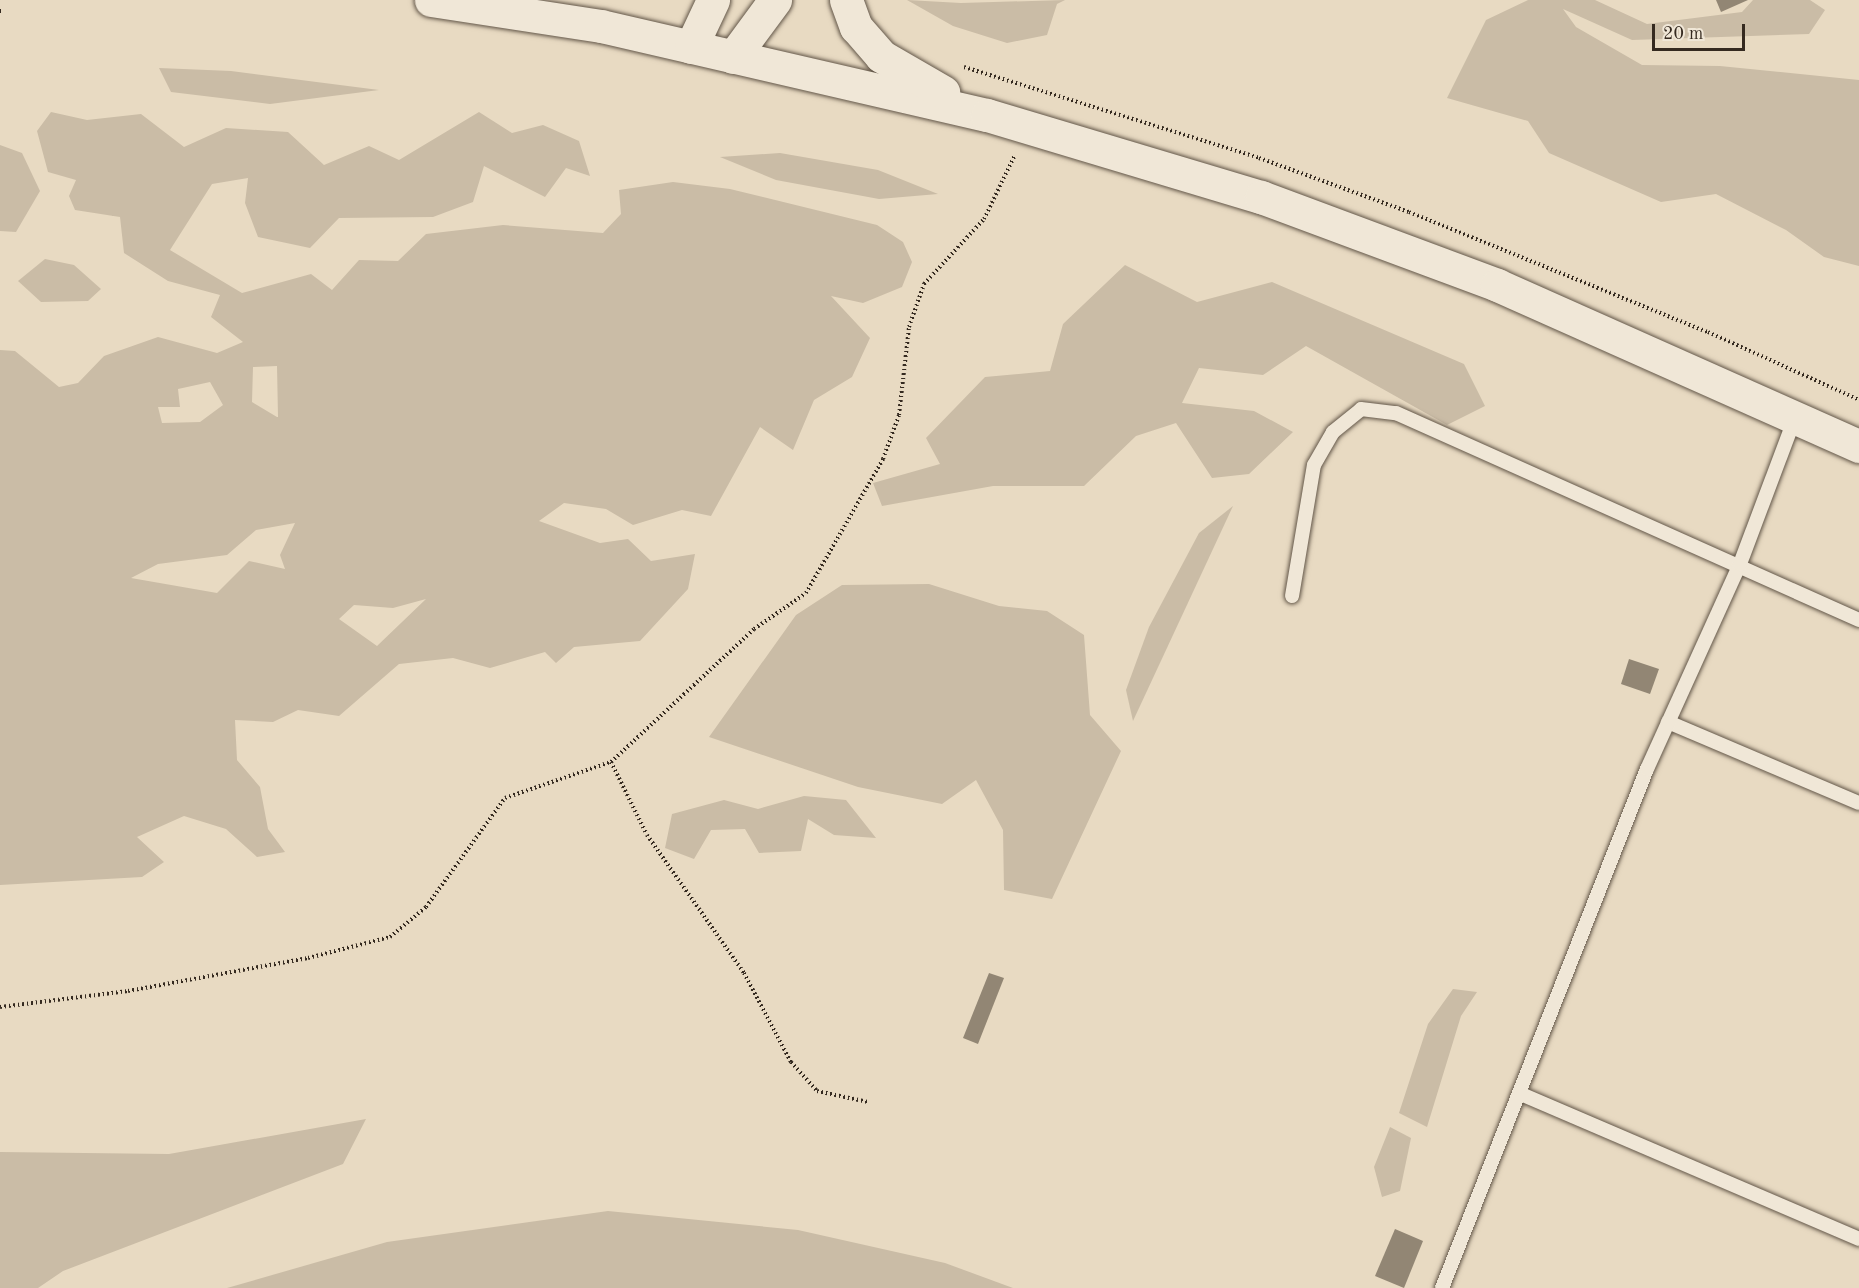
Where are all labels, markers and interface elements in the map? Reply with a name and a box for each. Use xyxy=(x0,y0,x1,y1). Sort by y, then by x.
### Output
scale bar xyxy=(1655,12,1748,50)
text: 20 m xyxy=(1663,25,1703,43)

